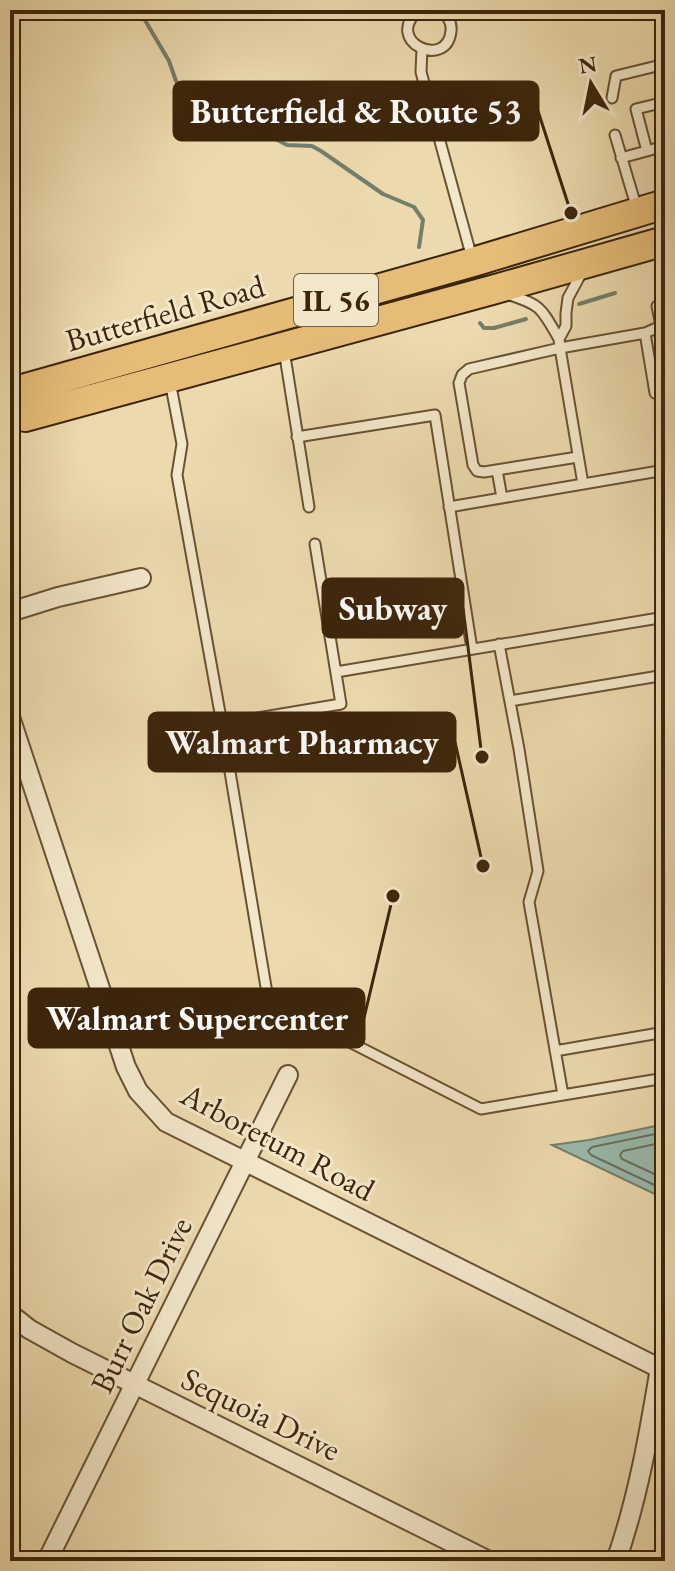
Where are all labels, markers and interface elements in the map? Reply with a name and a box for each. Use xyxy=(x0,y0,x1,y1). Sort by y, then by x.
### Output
north arrow xyxy=(551,44,631,124)
text: N xyxy=(576,49,599,81)
callout: Butterfield & Route 53 xyxy=(174,82,538,140)
text: Butterfield & Route 53 xyxy=(190,89,522,133)
street label: Butterfield Road xyxy=(61,264,270,361)
road number: IL 56 xyxy=(294,274,378,326)
callout: Subway xyxy=(323,579,463,637)
text: Subway xyxy=(339,586,448,630)
callout: Walmart Pharmacy xyxy=(149,713,455,771)
text: Walmart Pharmacy xyxy=(165,720,440,764)
callout: Walmart Supercenter xyxy=(29,989,364,1047)
text: Walmart Supercenter xyxy=(46,996,348,1040)
street label: Arboretum Road xyxy=(173,1073,383,1211)
street label: Burr Oak Drive xyxy=(80,1210,202,1400)
street label: Sequoia Drive xyxy=(175,1357,347,1471)

